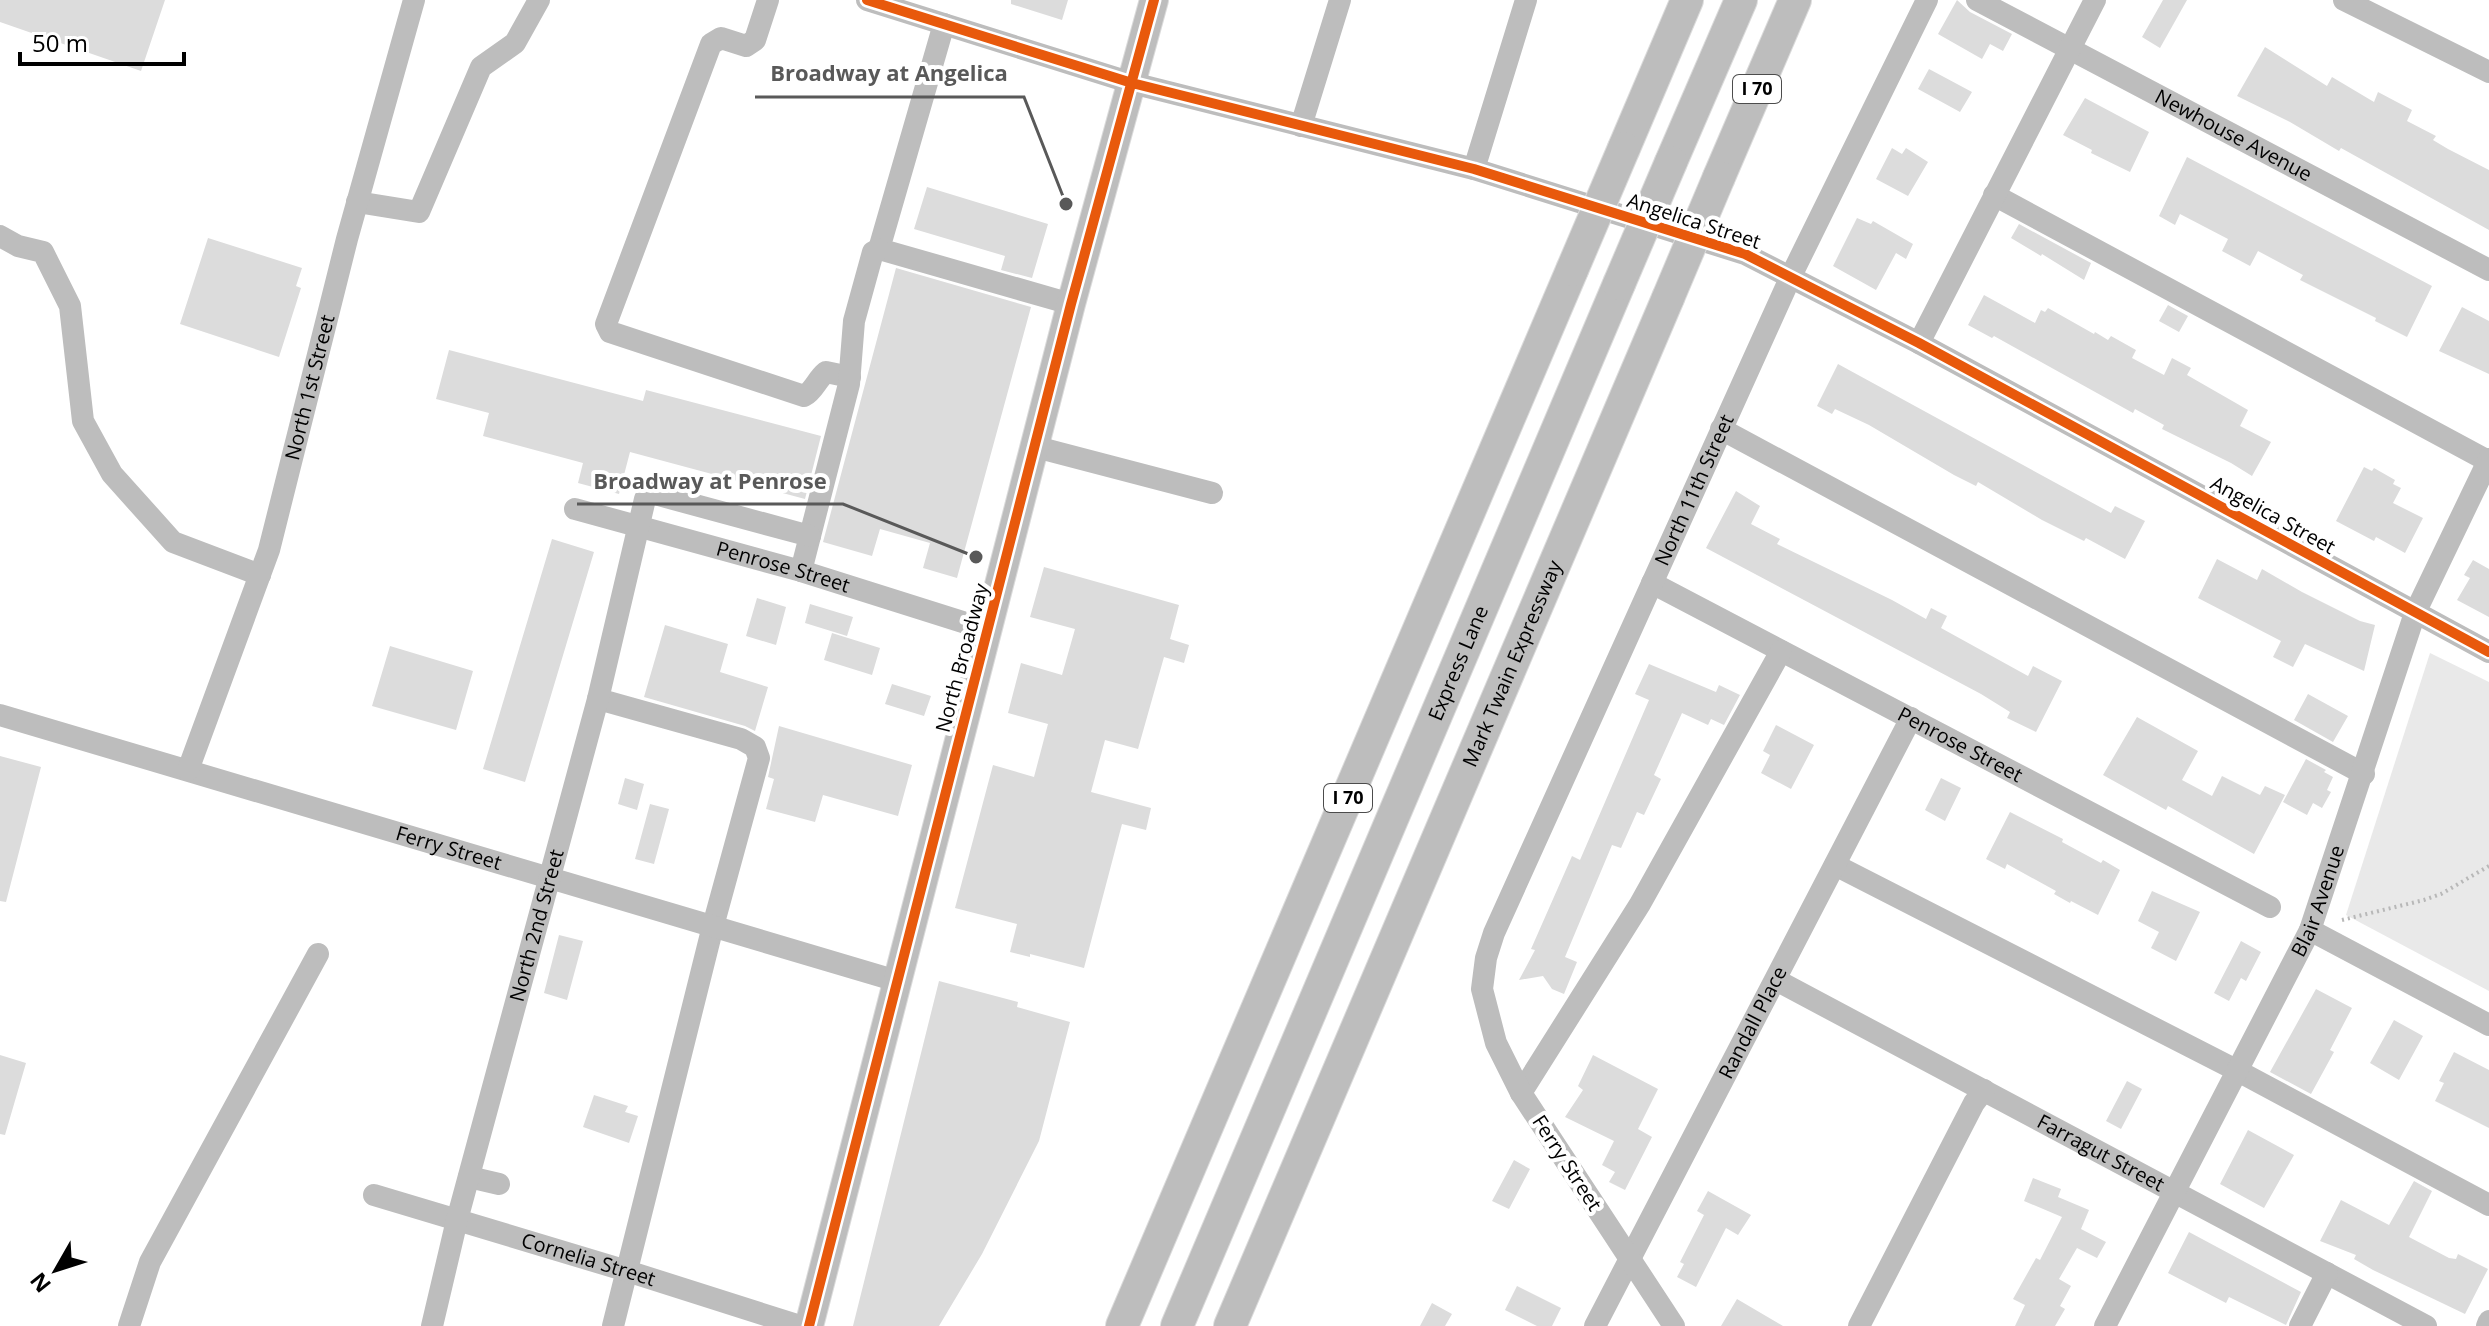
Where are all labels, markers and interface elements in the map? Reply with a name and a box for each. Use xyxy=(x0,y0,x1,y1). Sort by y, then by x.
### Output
scale bar xyxy=(20,16,184,66)
text: 50 m xyxy=(32,26,88,59)
callout: Broadway at Angelica xyxy=(755,51,1024,97)
text: Broadway at Angelica xyxy=(770,57,1008,87)
road number: I 70 xyxy=(1733,75,1781,103)
street label: Newhouse Avenue xyxy=(2151,82,2317,187)
street label: Angelica Street xyxy=(1624,186,1764,255)
street label: North 1st Street xyxy=(278,312,341,463)
street label: North 11th Street xyxy=(1648,410,1740,570)
callout: Broadway at Penrose xyxy=(577,458,843,504)
text: Broadway at Penrose xyxy=(593,465,827,495)
street label: Angelica Street xyxy=(2206,469,2341,560)
street label: Penrose Street xyxy=(714,534,853,599)
street label: Mark Twain Expressway xyxy=(1456,555,1568,771)
street label: North Broadway xyxy=(929,580,995,735)
street label: Express Lane xyxy=(1421,601,1494,725)
street label: Penrose Street xyxy=(1893,700,2028,788)
road number: I 70 xyxy=(1324,784,1372,812)
street label: Ferry Street xyxy=(393,819,505,876)
street label: Blair Avenue xyxy=(2284,841,2350,961)
street label: North 2nd Street xyxy=(503,846,570,1005)
street label: Randall Place xyxy=(1712,961,1793,1083)
street label: Farragut Street xyxy=(2033,1108,2169,1197)
street label: Ferry Street xyxy=(1526,1110,1608,1216)
street label: Cornelia Street xyxy=(518,1226,659,1292)
north arrow xyxy=(16,1230,96,1310)
text: N xyxy=(22,1267,57,1300)

